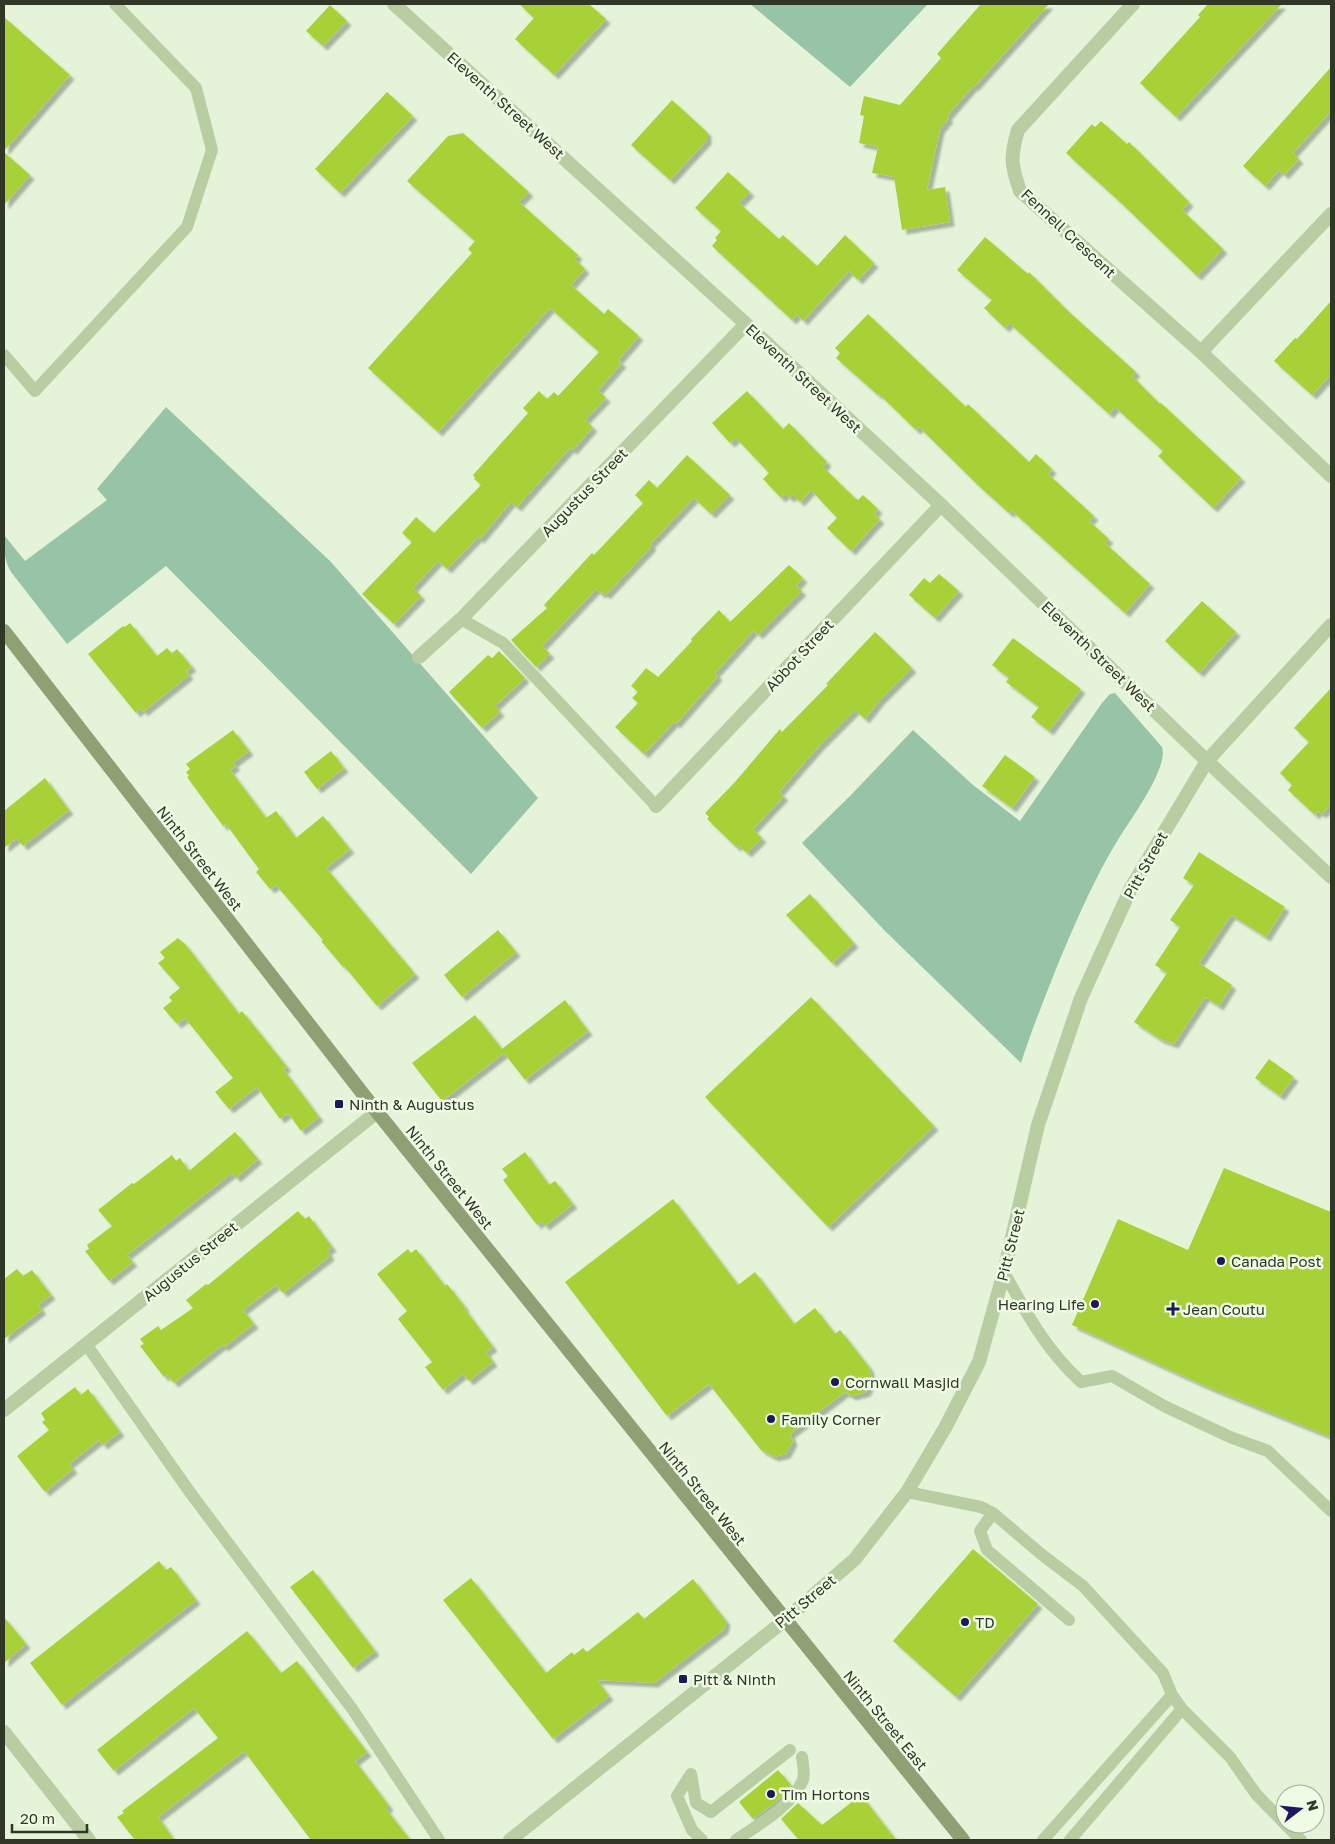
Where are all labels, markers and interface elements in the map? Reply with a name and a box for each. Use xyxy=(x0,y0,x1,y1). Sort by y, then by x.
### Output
street label: Eleventh Street West xyxy=(444,48,568,162)
street label: Fennell Crescent xyxy=(1018,185,1120,281)
street label: Eleventh Street West xyxy=(742,320,866,436)
street label: Augustus Street xyxy=(537,444,631,540)
street label: Eleventh Street West xyxy=(1038,597,1160,715)
street label: Abbot Street xyxy=(761,615,837,695)
street label: Ninth Street West xyxy=(153,802,247,914)
street label: Pitt Street xyxy=(1119,828,1171,902)
place label: Ninth & Augustus xyxy=(349,1095,474,1113)
marker: Ninth & Augustus xyxy=(333,1098,345,1110)
street label: Ninth Street West xyxy=(403,1122,497,1232)
street label: Pitt Street xyxy=(992,1207,1028,1283)
street label: Augustus Street xyxy=(139,1217,241,1305)
place label: Canada Post xyxy=(1231,1252,1321,1270)
marker: Canada Post xyxy=(1215,1255,1227,1267)
place label: Hearing Life xyxy=(998,1295,1085,1313)
marker: Hearing Life xyxy=(1089,1298,1101,1310)
place label: Jean Coutu xyxy=(1183,1300,1265,1318)
marker: Jean Coutu xyxy=(1167,1303,1179,1315)
place label: Cornwall Masjid xyxy=(845,1373,959,1391)
marker: Cornwall Masjid xyxy=(829,1376,841,1388)
place label: Family Corner xyxy=(781,1410,881,1428)
marker: Family Corner xyxy=(765,1413,777,1425)
street label: Ninth Street West xyxy=(656,1438,750,1548)
street label: Pitt Street xyxy=(771,1570,839,1632)
place label: TD xyxy=(975,1613,995,1631)
marker: TD xyxy=(959,1616,971,1628)
street label: Ninth Street East xyxy=(840,1667,932,1773)
place label: Pitt & Ninth xyxy=(693,1670,776,1688)
marker: Pitt & Ninth xyxy=(677,1673,689,1685)
north arrow xyxy=(1275,1784,1325,1834)
place label: Tim Hortons xyxy=(781,1785,870,1803)
marker: Tim Hortons xyxy=(765,1788,777,1800)
text: N xyxy=(1303,1798,1323,1813)
scale bar xyxy=(12,1802,88,1834)
text: 20 m xyxy=(20,1809,55,1827)

